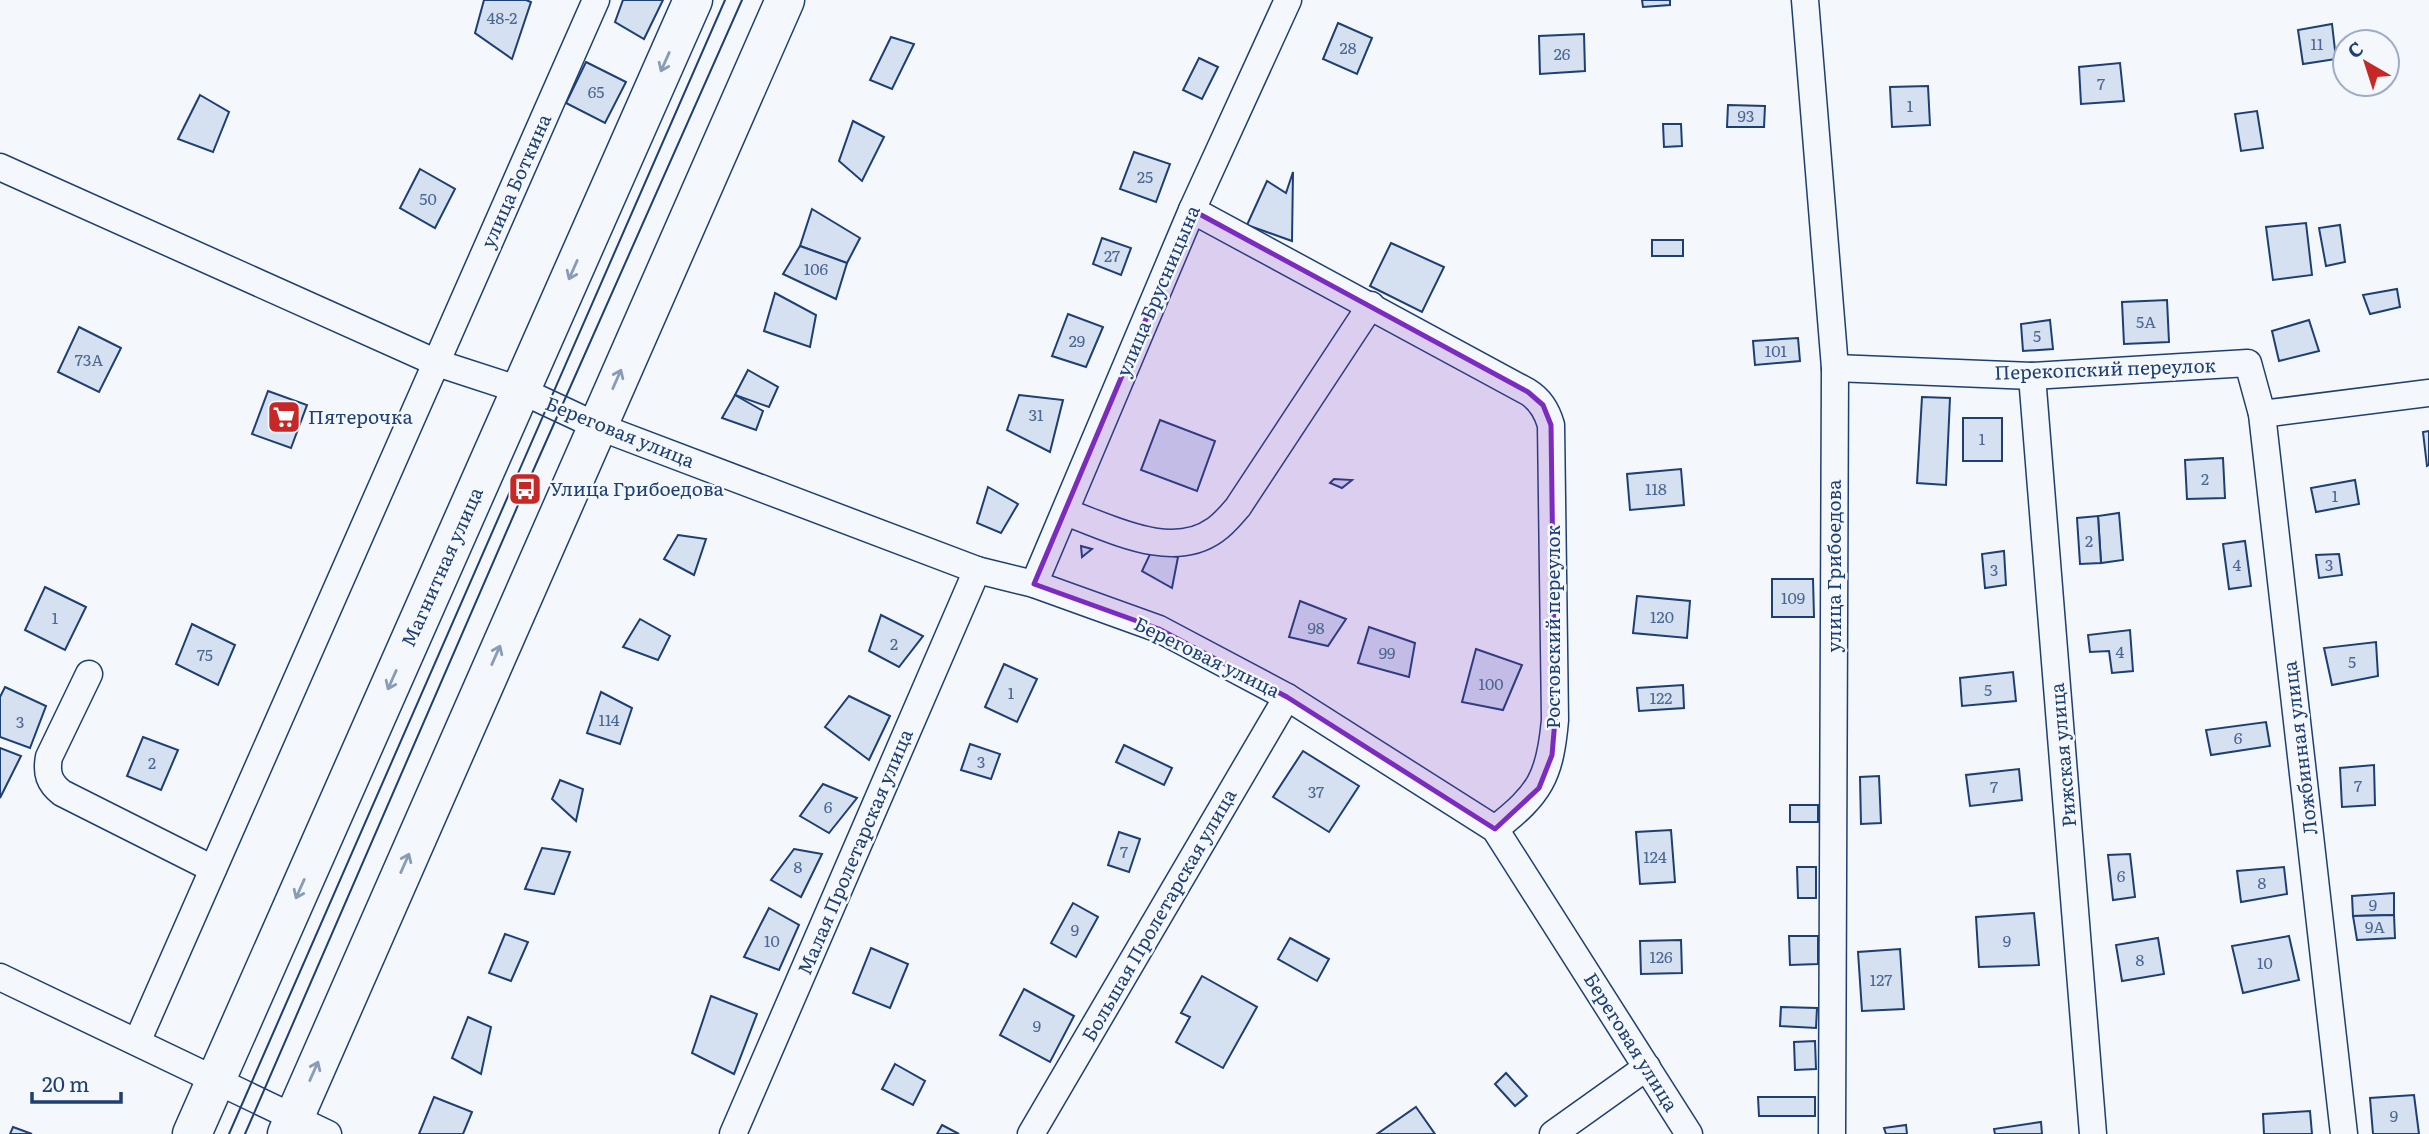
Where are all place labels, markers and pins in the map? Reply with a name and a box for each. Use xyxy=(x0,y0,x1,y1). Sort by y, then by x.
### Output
supermarket icon: Пятерочка xyxy=(265,398,303,436)
place label: Пятерочка xyxy=(308,402,413,430)
bus stop icon: Улица Грибоедова xyxy=(506,470,544,508)
place label: Улица Грибоедова xyxy=(550,474,725,502)

